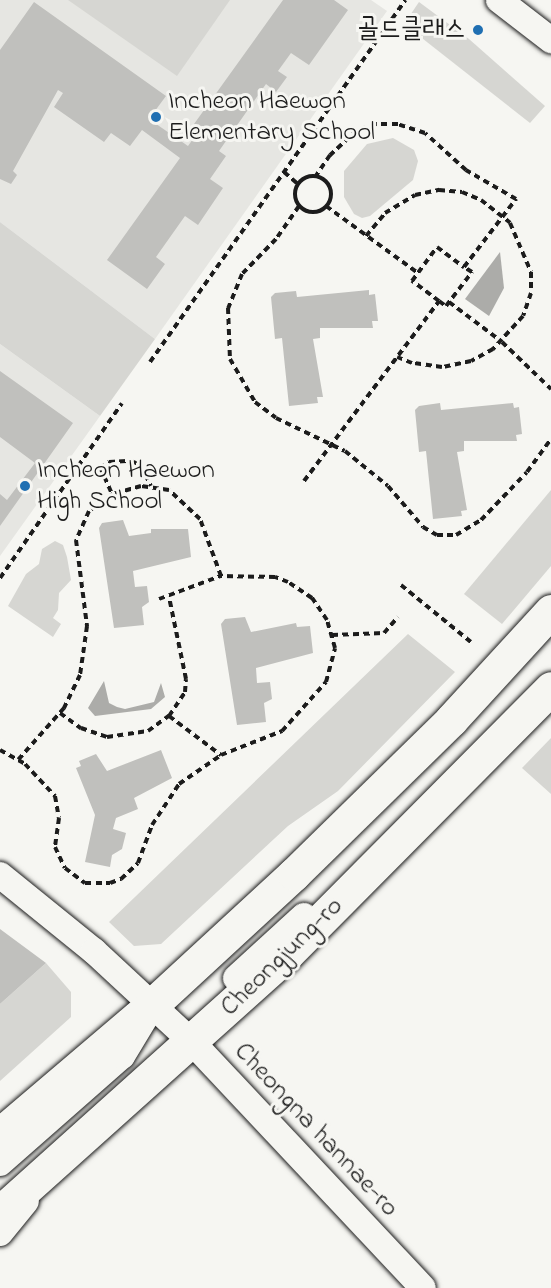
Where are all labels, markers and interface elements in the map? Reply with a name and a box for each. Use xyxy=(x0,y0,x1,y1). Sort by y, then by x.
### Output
place label: 골드클래스 xyxy=(357,14,466,46)
marker: 골드클래스 xyxy=(471,23,485,37)
place label: Incheon Haewon Elementary School xyxy=(168,85,375,148)
marker: Incheon Haewon Elementary School xyxy=(149,110,163,124)
place label: Incheon Haewon High School xyxy=(37,454,215,517)
marker: Incheon Haewon High School xyxy=(18,479,32,493)
street label: Cheongjung-ro xyxy=(214,890,350,1024)
street label: Cheongna hannae-ro xyxy=(227,1036,405,1224)

